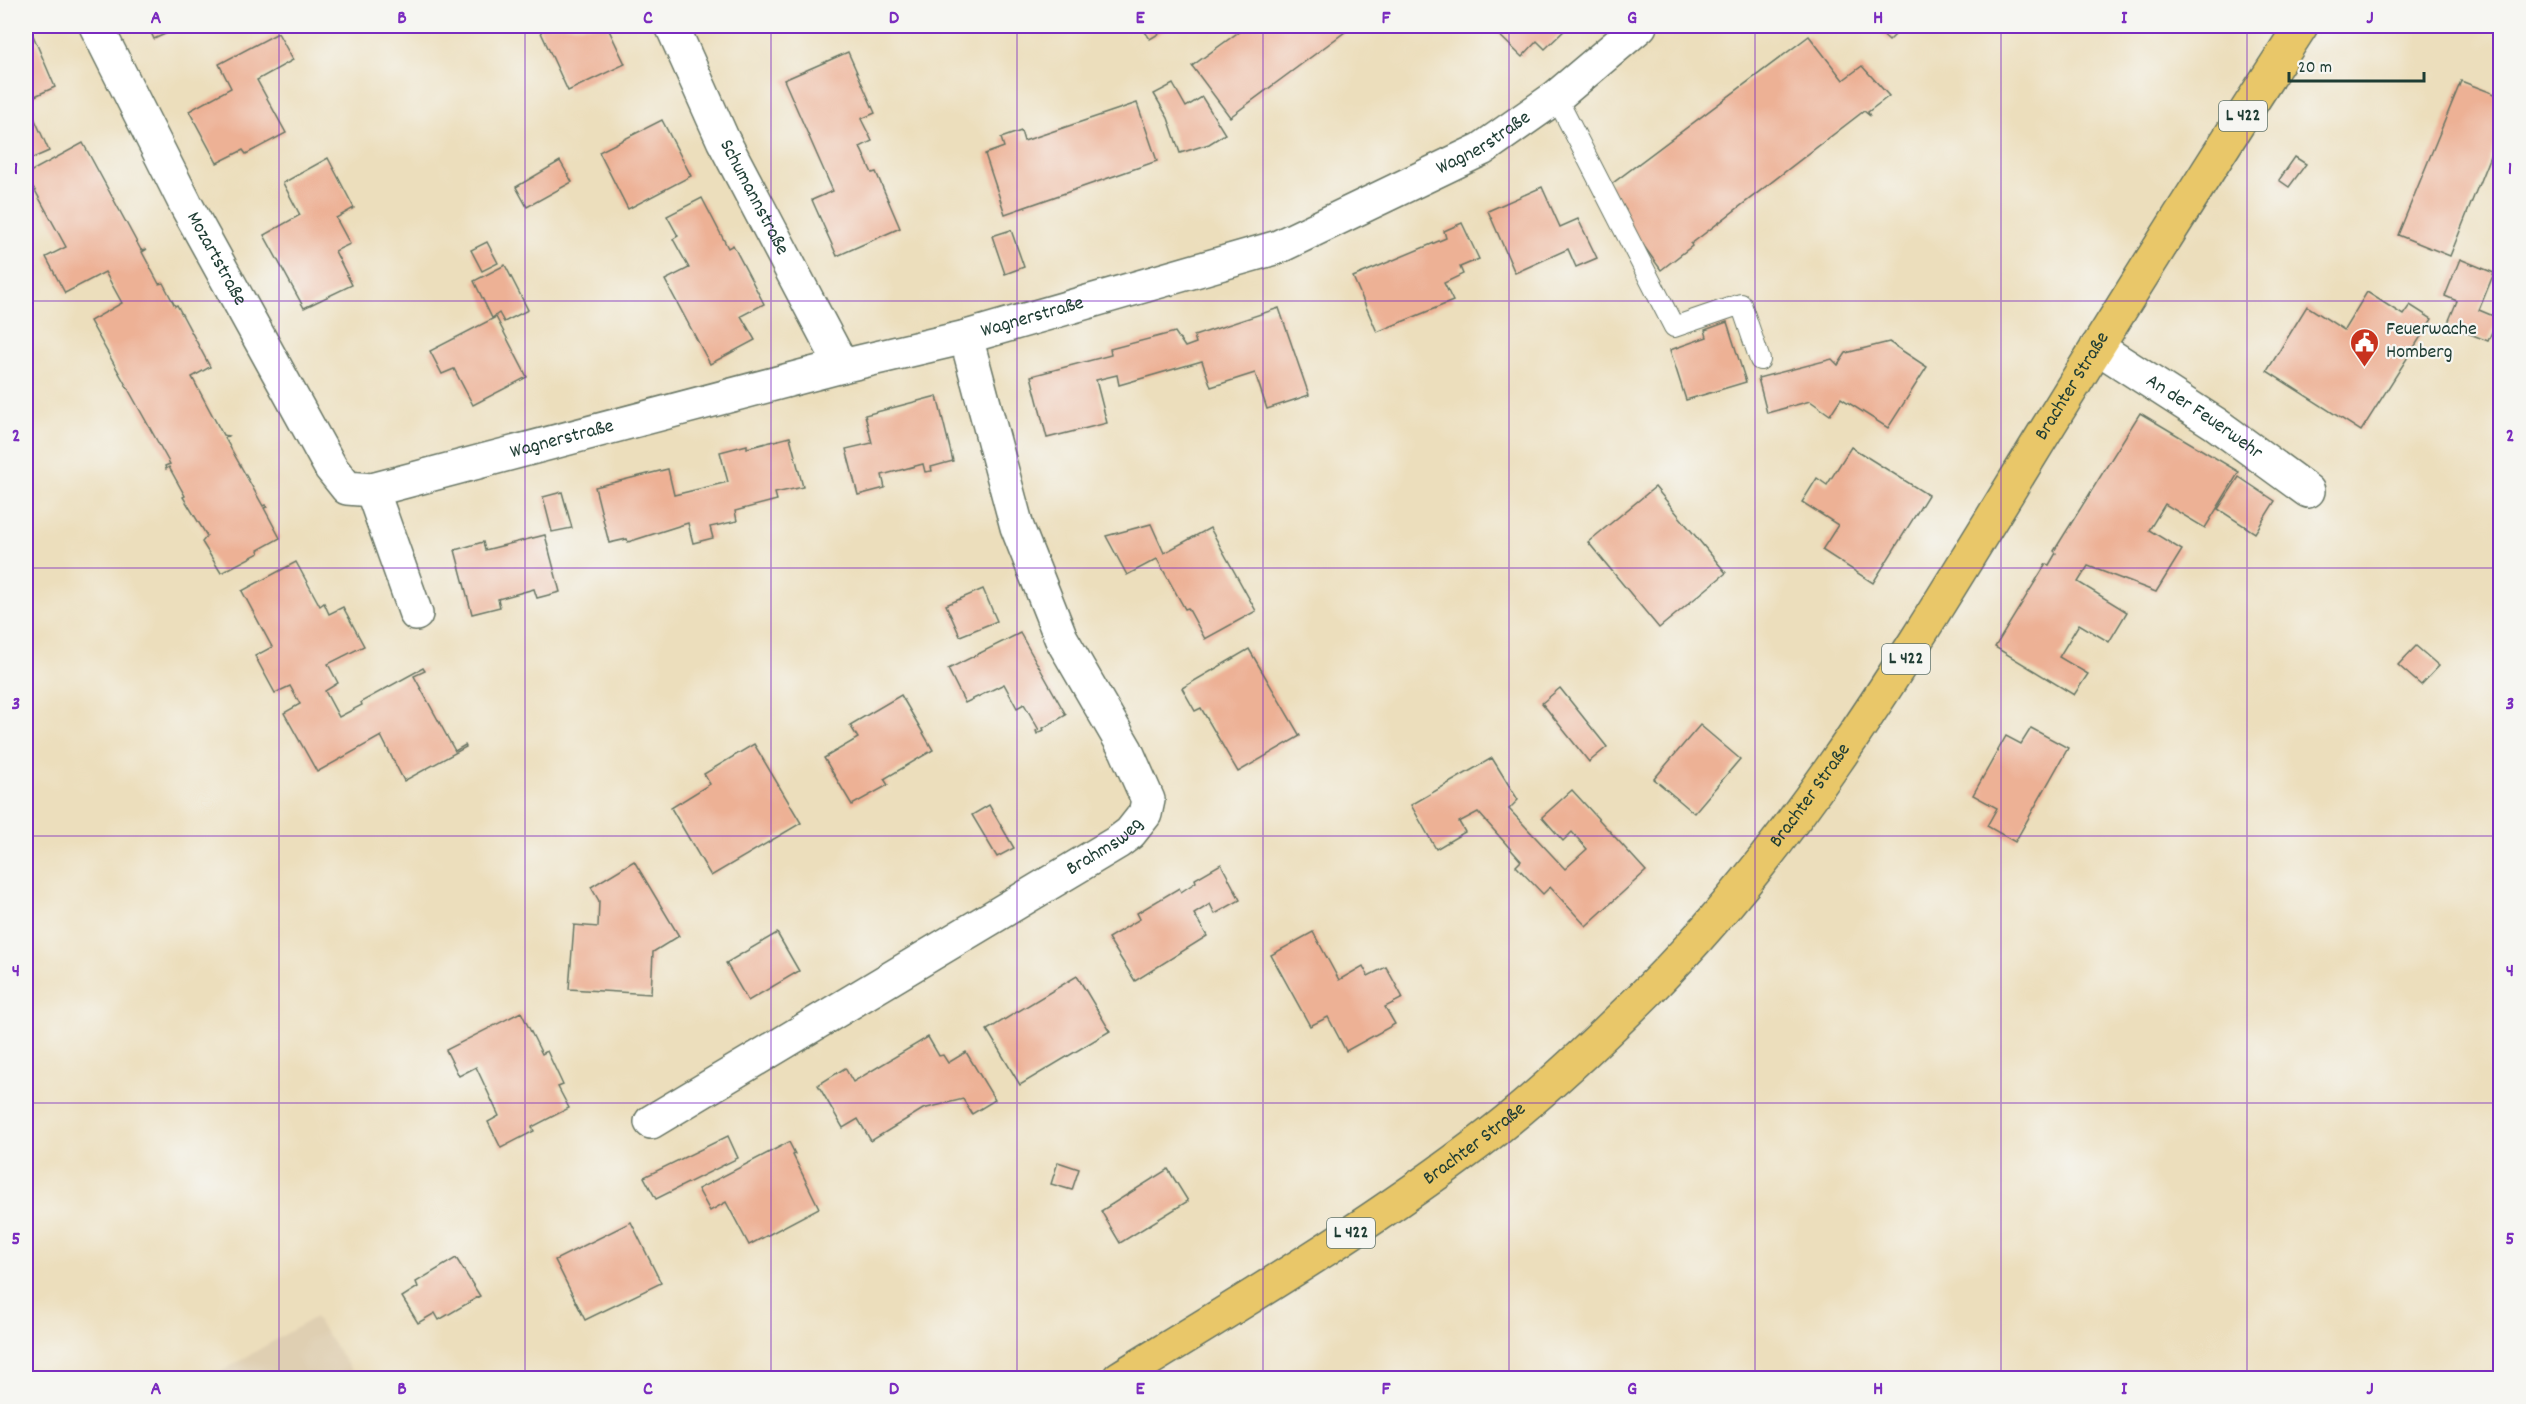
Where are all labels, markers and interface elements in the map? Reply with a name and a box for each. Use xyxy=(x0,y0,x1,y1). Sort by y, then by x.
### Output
text: A xyxy=(151,5,162,33)
text: B xyxy=(397,5,407,33)
text: C xyxy=(643,5,653,33)
text: D xyxy=(889,5,900,33)
text: E xyxy=(1135,5,1145,33)
text: F xyxy=(1382,5,1392,33)
text: G xyxy=(1627,5,1637,33)
text: H xyxy=(1873,5,1883,33)
text: I xyxy=(2121,5,2128,33)
text: J xyxy=(2366,5,2374,33)
scale bar xyxy=(2289,45,2424,83)
text: 20 m xyxy=(2298,56,2332,81)
road number: L 422 xyxy=(2219,101,2267,131)
street label: Wagnerstraße xyxy=(1432,105,1537,183)
street label: Schumannstraße xyxy=(711,135,795,261)
text: 1 xyxy=(14,156,18,184)
text: 1 xyxy=(2508,156,2512,184)
street label: Mozartstraße xyxy=(179,207,253,311)
street label: Wagnerstraße xyxy=(978,290,1088,346)
place label: Feuerwache Homberg xyxy=(2386,316,2477,367)
public building icon: Feuerwache Homberg xyxy=(2349,326,2381,368)
street label: Brachter Straße xyxy=(2029,327,2117,446)
street label: An der Feuerwehr xyxy=(2140,368,2269,468)
street label: Wagnerstraße xyxy=(507,413,617,467)
text: 2 xyxy=(12,423,20,451)
text: 2 xyxy=(2506,423,2514,451)
road number: L 422 xyxy=(1882,644,1930,674)
text: 3 xyxy=(12,691,20,719)
text: 3 xyxy=(2506,691,2514,719)
street label: Brachter Straße xyxy=(1763,738,1858,854)
street label: Brahmsweg xyxy=(1061,812,1151,884)
text: 4 xyxy=(12,958,20,986)
text: 4 xyxy=(2506,958,2514,986)
street label: Brachter Straße xyxy=(1418,1096,1533,1193)
road number: L 422 xyxy=(1327,1218,1375,1248)
text: 5 xyxy=(11,1226,21,1254)
text: 5 xyxy=(2505,1226,2515,1254)
text: A xyxy=(151,1376,162,1404)
text: B xyxy=(397,1376,407,1404)
text: C xyxy=(643,1376,653,1404)
text: D xyxy=(889,1376,900,1404)
text: E xyxy=(1135,1376,1145,1404)
text: F xyxy=(1382,1376,1392,1404)
text: G xyxy=(1627,1376,1637,1404)
text: H xyxy=(1873,1376,1883,1404)
text: I xyxy=(2121,1376,2128,1404)
text: J xyxy=(2366,1376,2374,1404)

